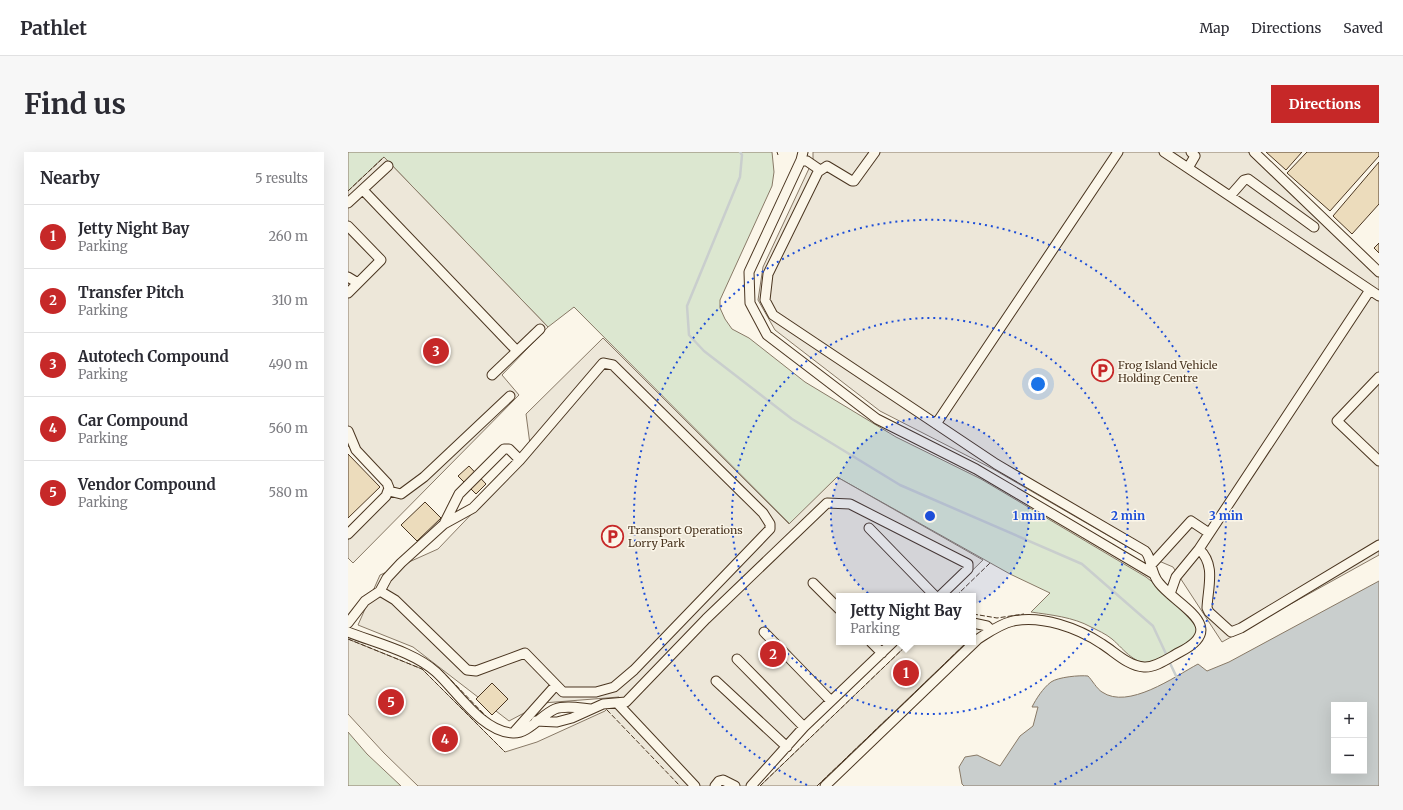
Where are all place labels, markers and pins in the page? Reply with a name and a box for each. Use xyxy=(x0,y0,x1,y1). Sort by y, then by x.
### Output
pin: 3 xyxy=(423,336,449,366)
parking icon: Frog Island Vehicle Holding Centre xyxy=(1090,358,1116,384)
place label: Frog Island Vehicle Holding Centre xyxy=(1118,358,1218,385)
centre of rings xyxy=(923,509,937,523)
parking icon: Transport Operations Lorry Park xyxy=(600,523,626,549)
place label: Transport Operations Lorry Park xyxy=(628,523,743,550)
pin: 2 xyxy=(760,639,786,669)
pin: 1 xyxy=(893,658,919,688)
pin: 5 xyxy=(378,687,404,717)
pin: 4 xyxy=(432,724,458,754)

